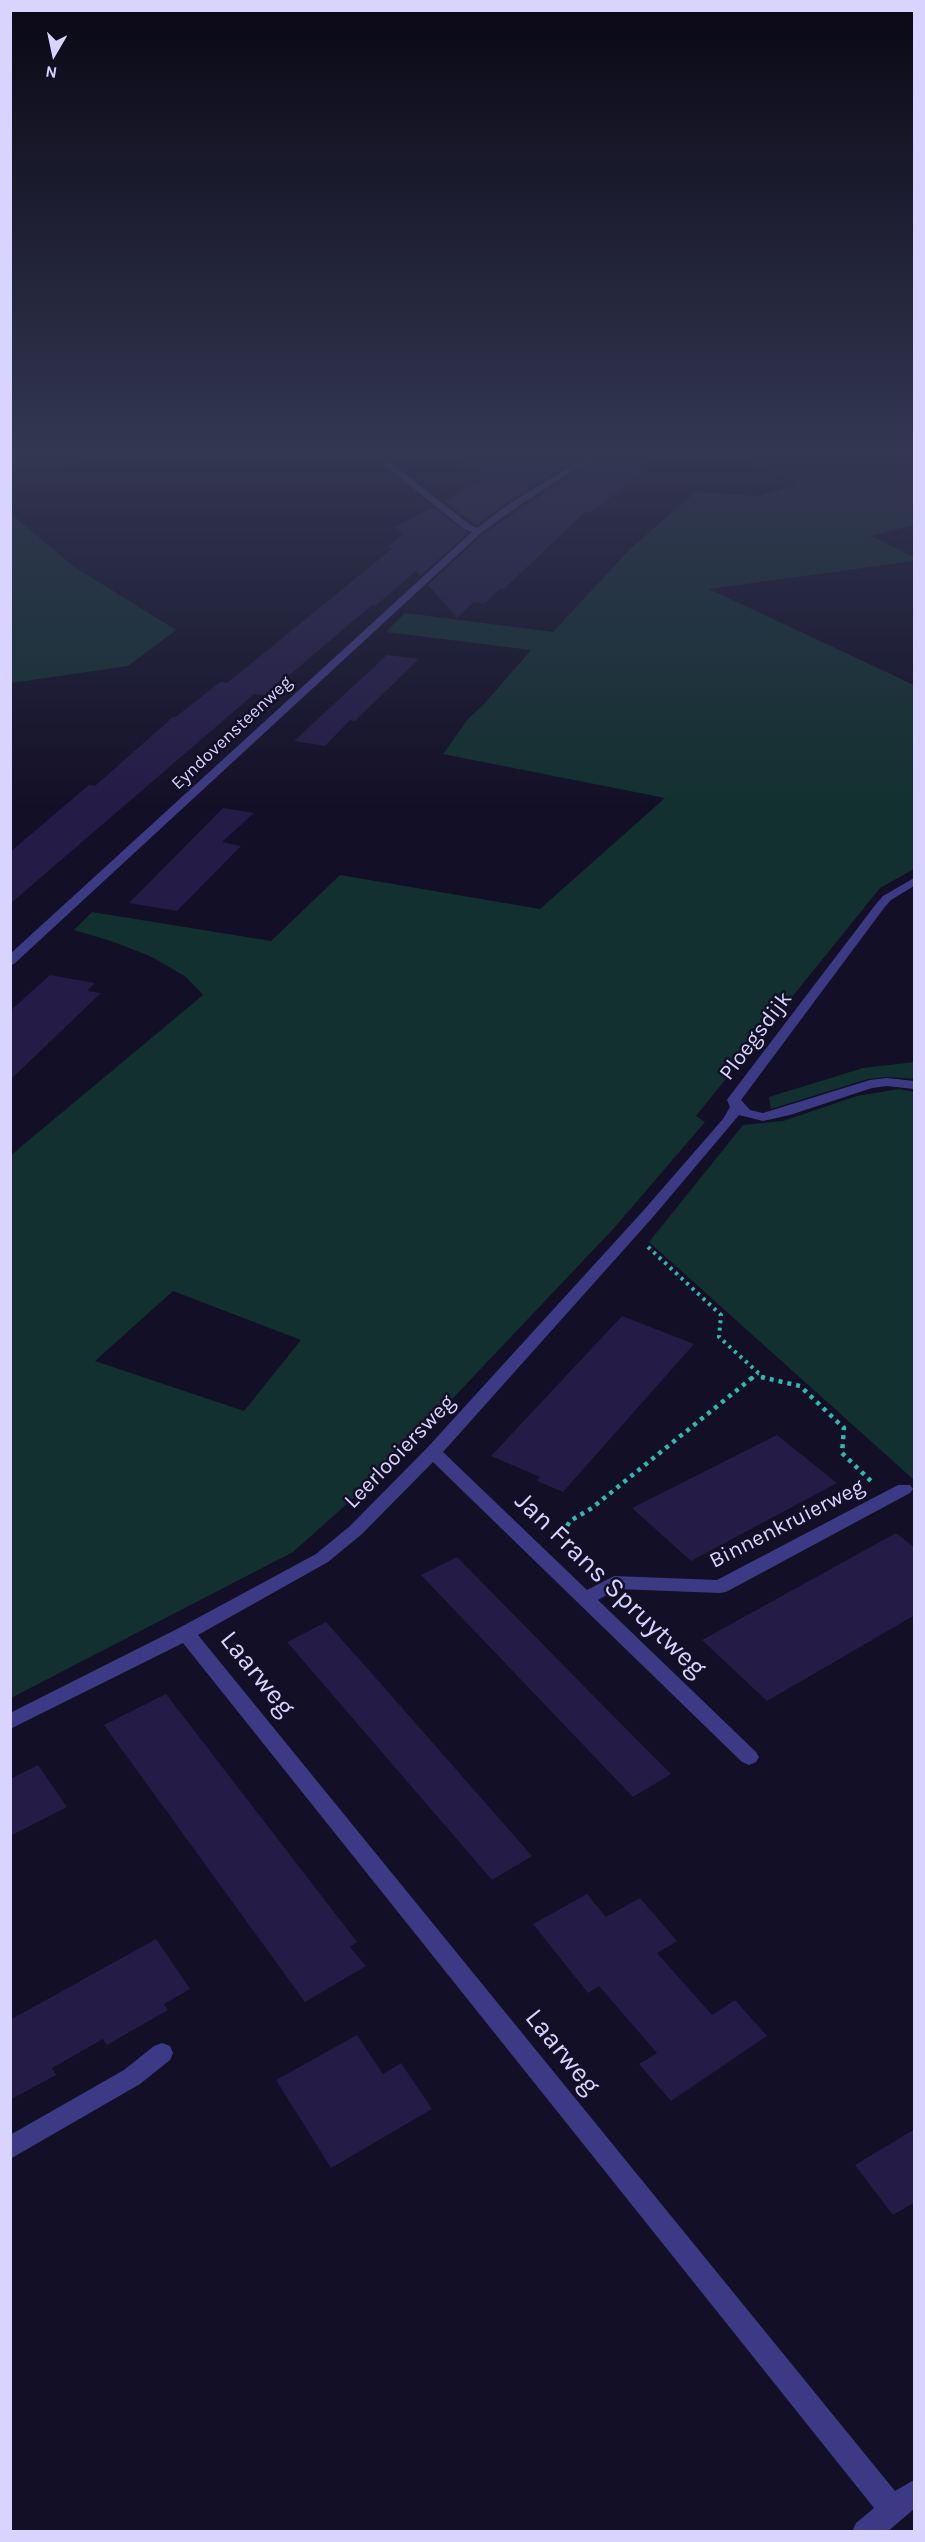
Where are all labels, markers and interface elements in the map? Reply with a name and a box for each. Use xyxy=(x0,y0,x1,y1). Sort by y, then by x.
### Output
north arrow xyxy=(24,24,84,84)
text: N xyxy=(44,62,58,83)
street label: Eyndovensteenweg xyxy=(167,672,297,794)
street label: Ploegsdijk xyxy=(714,986,798,1086)
street label: Leerlooiersweg xyxy=(339,1390,461,1514)
street label: Binnenkruierweg xyxy=(705,1474,869,1574)
street label: Jan Frans Spruytweg xyxy=(507,1485,713,1685)
street label: Laarweg xyxy=(213,1625,301,1723)
street label: Laarweg xyxy=(518,2003,606,2101)

